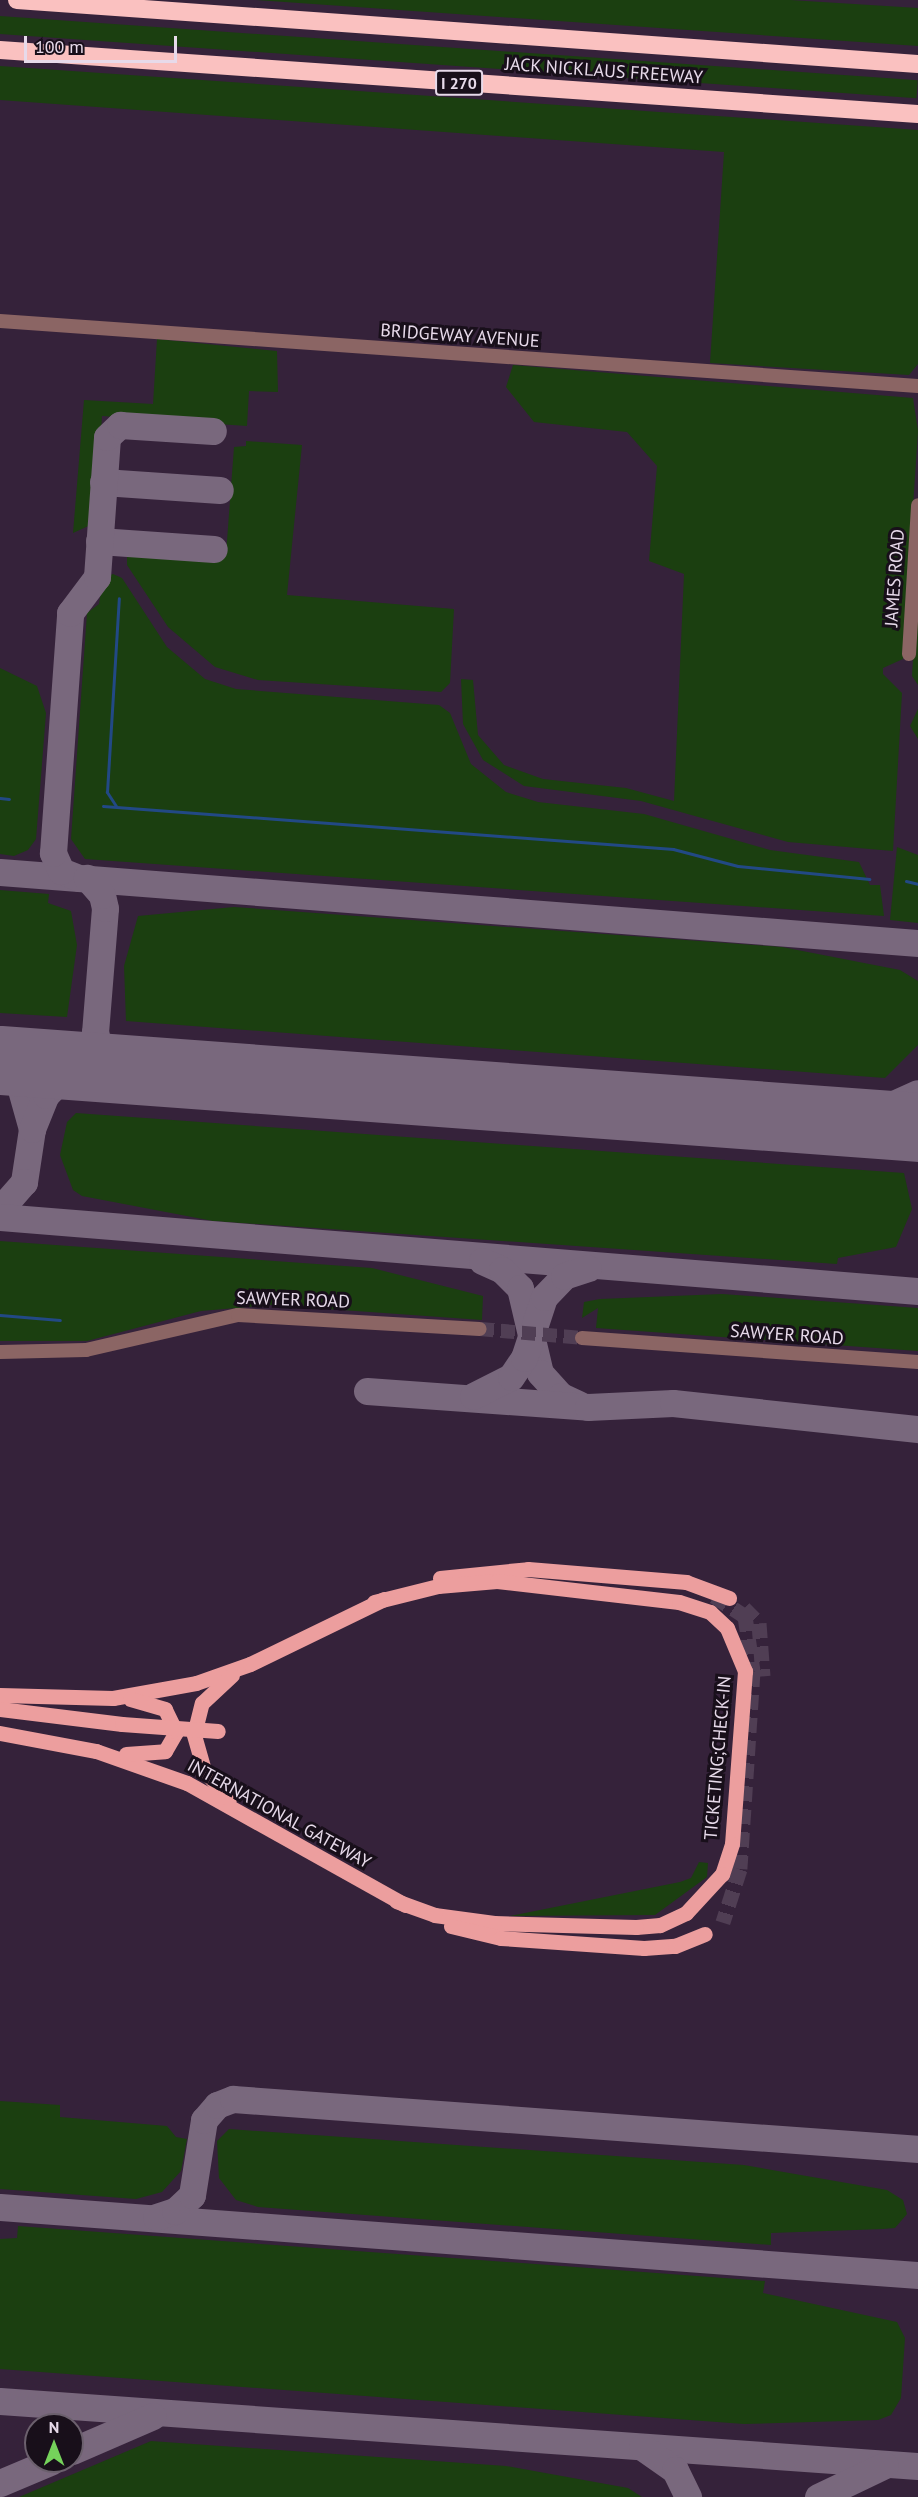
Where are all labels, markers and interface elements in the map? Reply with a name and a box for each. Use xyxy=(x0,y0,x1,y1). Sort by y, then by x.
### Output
scale bar xyxy=(27,24,180,62)
text: 100 m xyxy=(35,35,84,58)
street label: JACK NICKLAUS FREEWAY xyxy=(504,53,704,89)
road number: I 270 xyxy=(435,70,483,96)
street label: BRIDGEWAY AVENUE xyxy=(379,320,541,352)
street label: JAMES ROAD xyxy=(881,528,909,628)
street label: SAWYER ROAD xyxy=(236,1287,350,1313)
street label: SAWYER ROAD xyxy=(729,1320,845,1350)
street label: TICKETING;CHECK-IN xyxy=(700,1675,736,1841)
street label: INTERNATIONAL GATEWAY xyxy=(183,1754,375,1874)
north arrow xyxy=(24,2413,84,2473)
text: N xyxy=(49,2417,59,2437)

